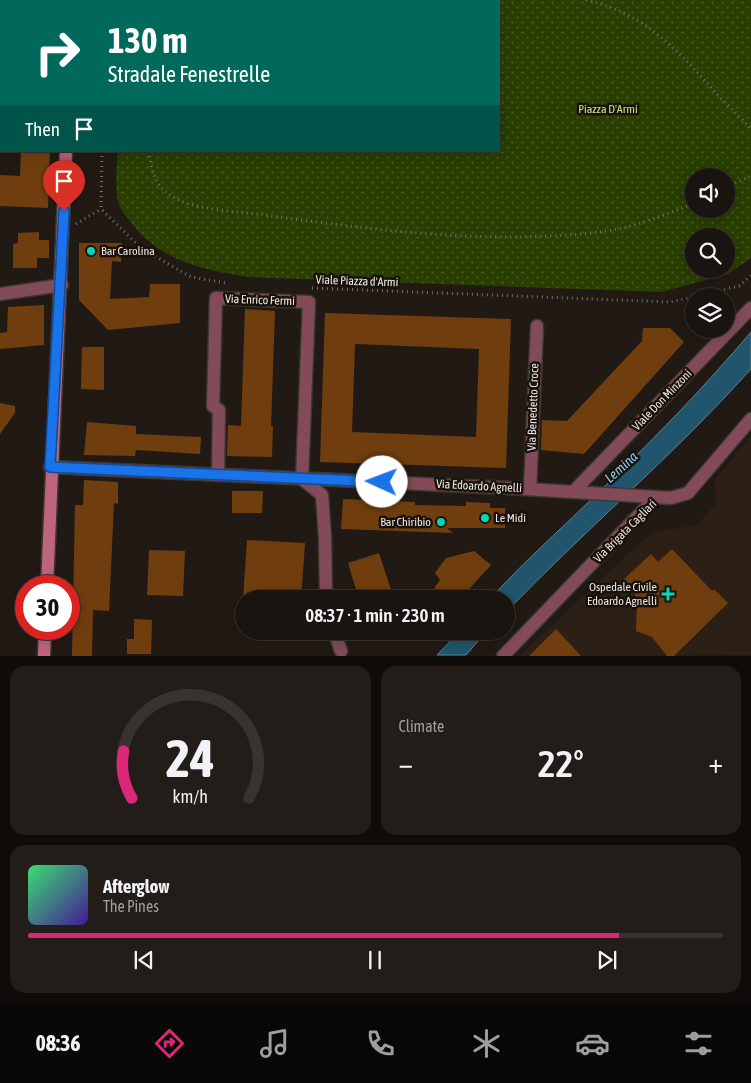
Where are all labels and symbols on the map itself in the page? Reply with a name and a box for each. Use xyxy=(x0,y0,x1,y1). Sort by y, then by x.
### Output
park label: Piazza D'Armi xyxy=(578,102,638,116)
pin xyxy=(43,160,85,211)
place label: Bar Carolina xyxy=(101,244,155,258)
marker: Bar Carolina xyxy=(85,245,97,257)
street label: Viale Piazza d'Armi xyxy=(315,273,399,289)
street label: Via Enrico Fermi xyxy=(225,292,295,308)
street label: Via Benedetto Croce xyxy=(524,363,542,451)
street label: Viale Don Minzoni xyxy=(629,367,695,433)
water label: Lemina xyxy=(601,448,641,486)
position arrow xyxy=(355,455,407,507)
street label: Via Edoardo Agnelli xyxy=(436,477,522,495)
street label: Via Brigata Cagliari xyxy=(591,497,659,565)
place label: Le Midi xyxy=(495,511,526,525)
marker: Le Midi xyxy=(479,512,491,524)
place label: Bar Chiribio xyxy=(380,515,431,529)
marker: Bar Chiribio xyxy=(435,516,447,528)
speed limit sign: 30 xyxy=(15,575,80,640)
place label: Ospedale Civile Edoardo Agnelli xyxy=(587,580,657,608)
marker: Ospedale Civile Edoardo Agnelli xyxy=(661,587,675,601)

